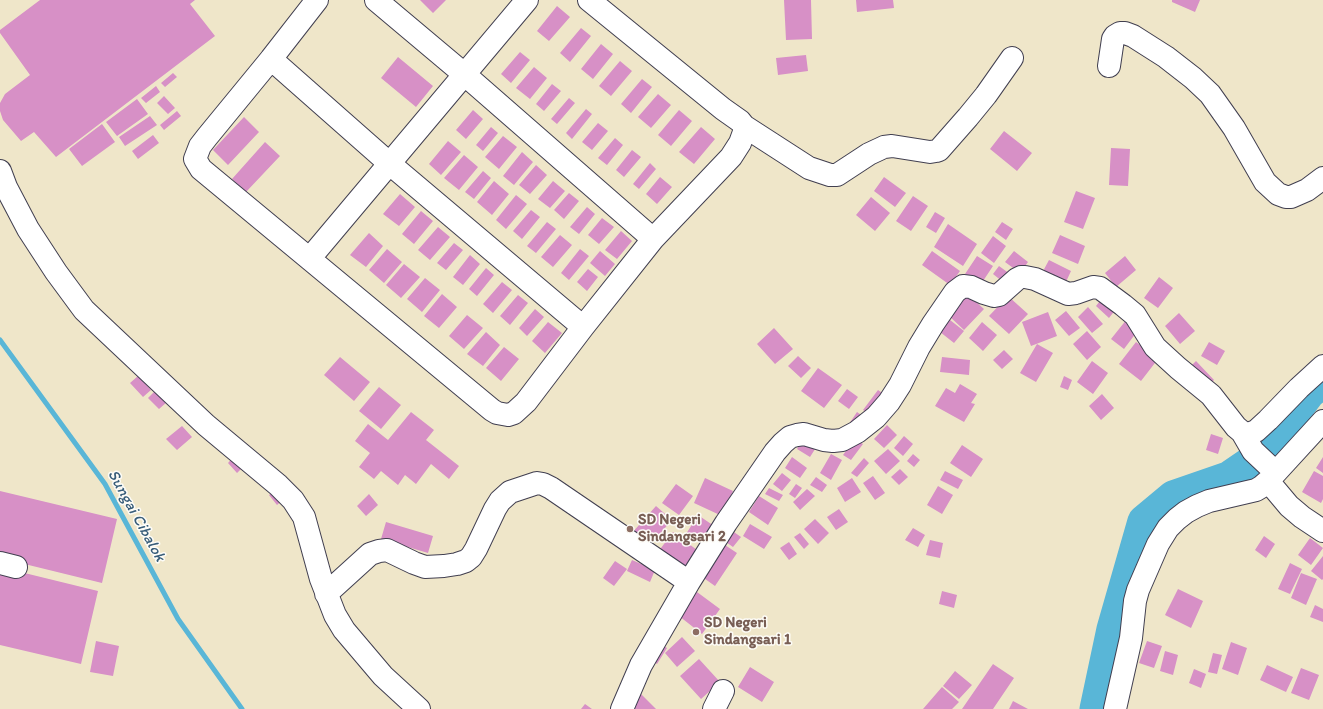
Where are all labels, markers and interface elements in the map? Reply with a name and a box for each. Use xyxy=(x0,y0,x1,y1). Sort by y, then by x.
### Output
water label: Sungai Cibalok xyxy=(103,467,169,565)
place label: SD Negeri Sindangsari 2 xyxy=(638,511,726,546)
marker: SD Negeri Sindangsari 2 xyxy=(625,524,635,534)
place label: SD Negeri Sindangsari 1 xyxy=(704,614,791,649)
marker: SD Negeri Sindangsari 1 xyxy=(691,627,701,637)

